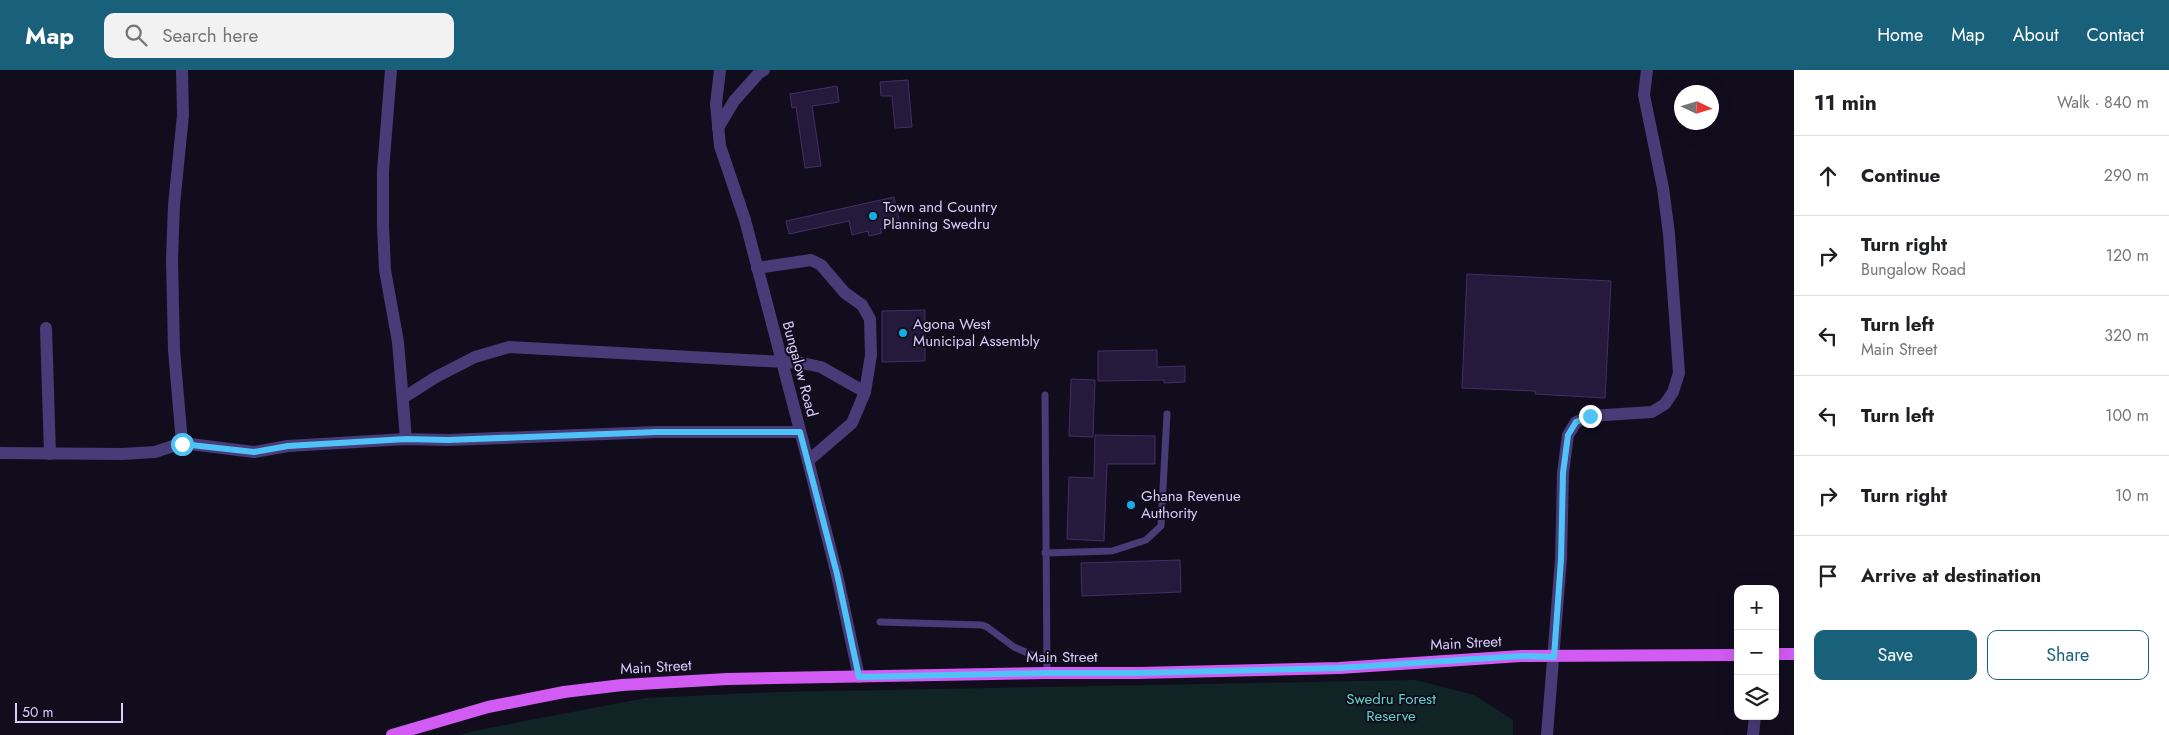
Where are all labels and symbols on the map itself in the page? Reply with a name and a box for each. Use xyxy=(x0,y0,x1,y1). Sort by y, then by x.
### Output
north arrow xyxy=(1674,85,1719,130)
place label: Town and Country Planning Swedru xyxy=(883,196,998,235)
marker: Town and Country Planning Swedru xyxy=(867,210,879,222)
place label: Agona West Municipal Assembly xyxy=(913,313,1040,352)
street label: Bungalow Road xyxy=(777,319,823,419)
marker: Agona West Municipal Assembly xyxy=(897,327,909,339)
route end xyxy=(1579,405,1602,428)
route start xyxy=(171,433,194,456)
place label: Ghana Revenue Authority xyxy=(1141,485,1241,524)
marker: Ghana Revenue Authority xyxy=(1125,499,1137,511)
street label: Main Street xyxy=(1430,630,1503,656)
street label: Main Street xyxy=(1026,646,1098,668)
street label: Main Street xyxy=(620,654,693,680)
park label: Swedru Forest Reserve xyxy=(1346,688,1436,727)
scale bar xyxy=(15,700,122,723)

